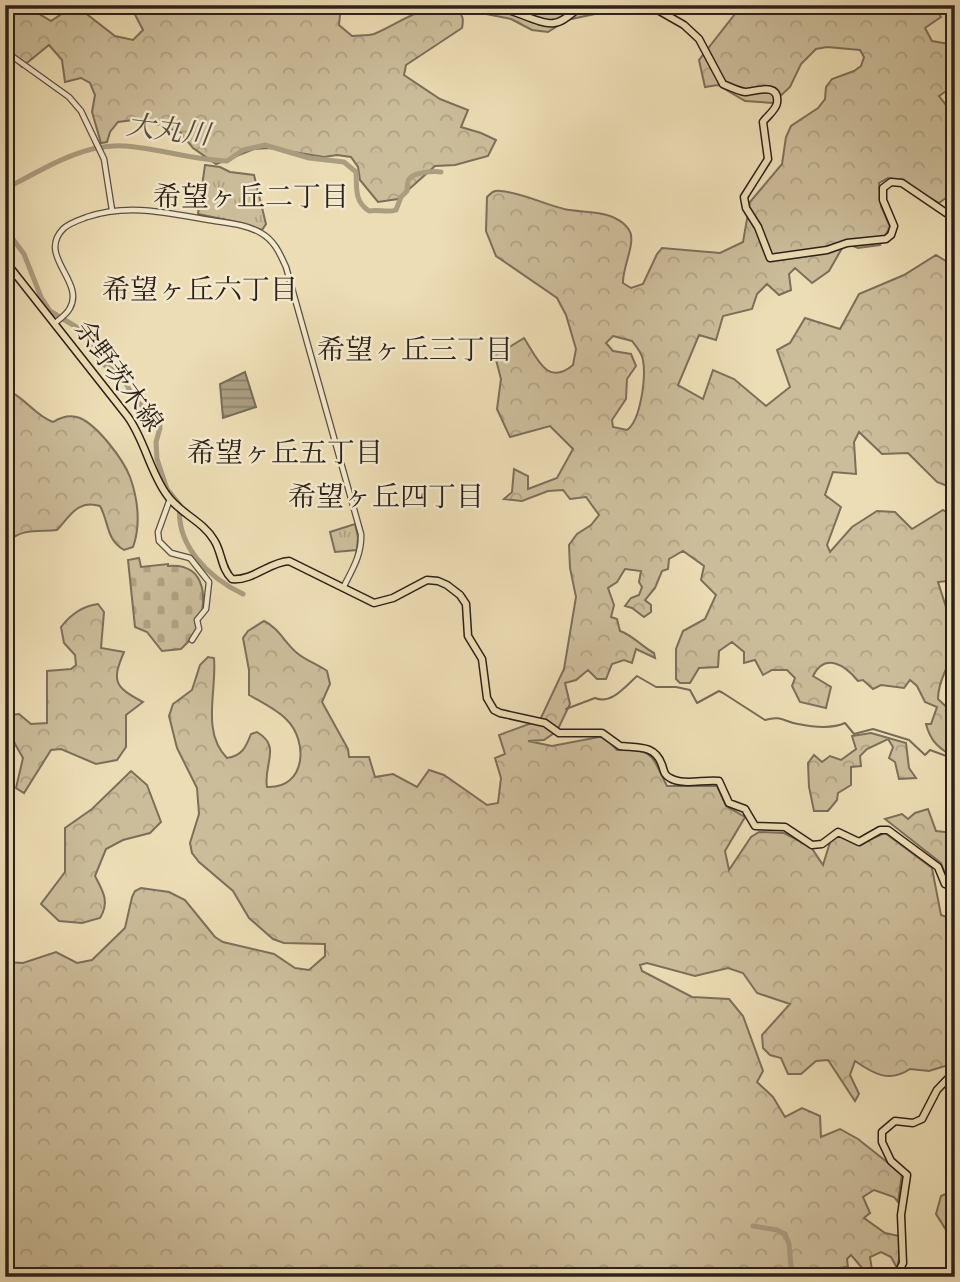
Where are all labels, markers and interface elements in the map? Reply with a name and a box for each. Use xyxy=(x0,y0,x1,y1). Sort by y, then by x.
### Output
water label: 大丸川 xyxy=(124,107,215,157)
district label: 希望ヶ丘二丁目 xyxy=(153,179,349,219)
district label: 希望ヶ丘六丁目 xyxy=(102,272,298,312)
street label: 余野茨木線 xyxy=(64,314,170,440)
district label: 希望ヶ丘三丁目 xyxy=(317,332,513,372)
district label: 希望ヶ丘五丁目 xyxy=(187,435,383,475)
district label: 希望ヶ丘四丁目 xyxy=(288,479,484,519)

